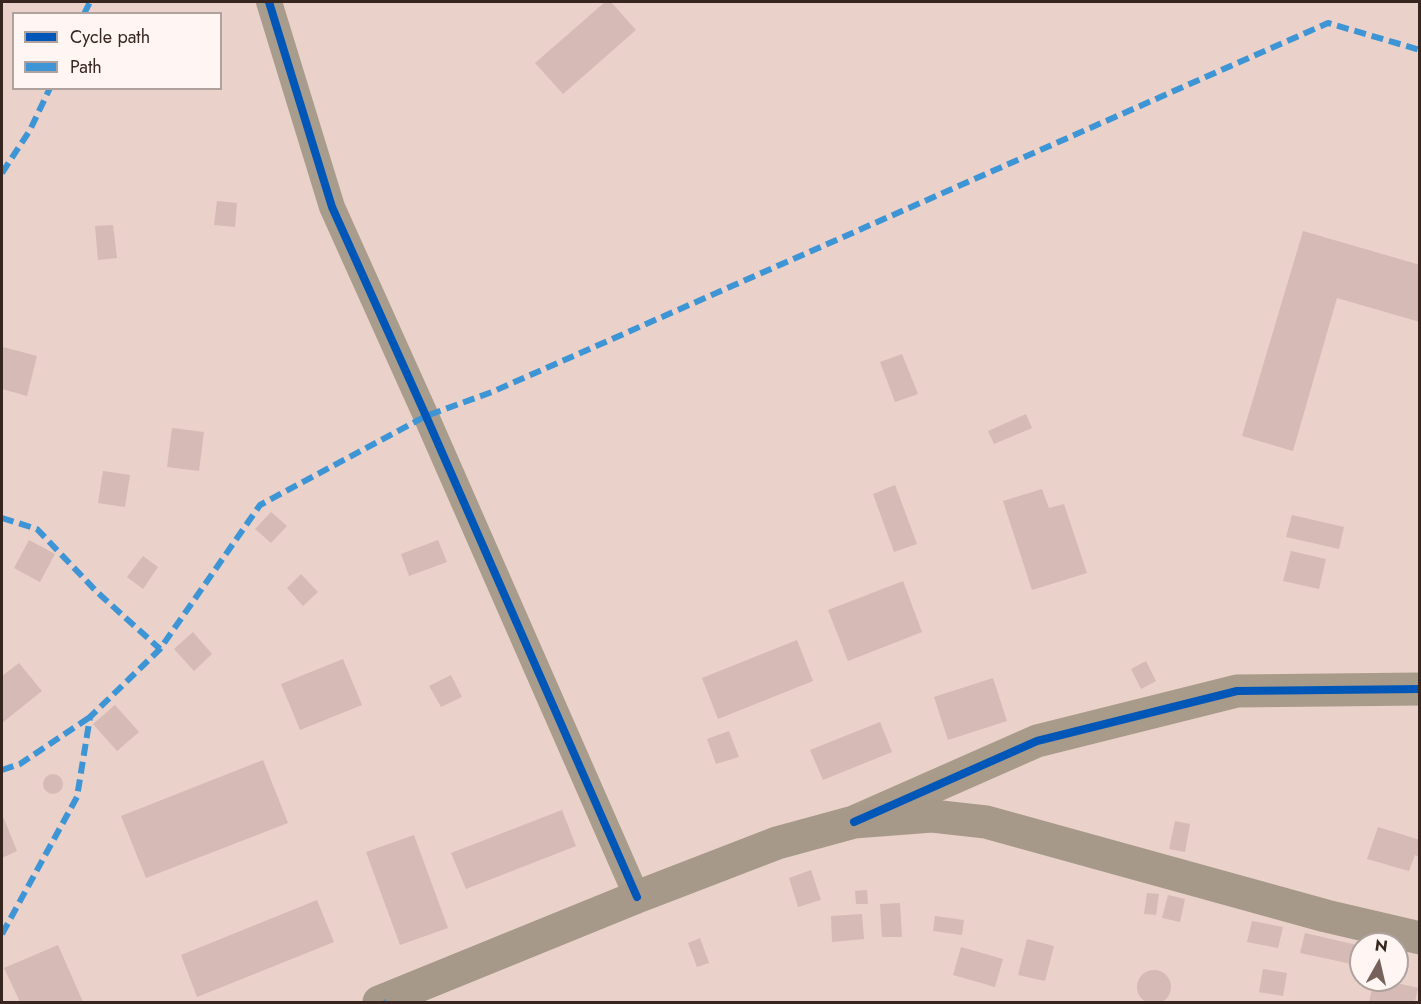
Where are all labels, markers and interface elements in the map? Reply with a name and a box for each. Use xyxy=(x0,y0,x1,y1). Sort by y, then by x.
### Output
legend xyxy=(12,12,222,90)
text: Cycle path xyxy=(70,24,150,50)
text: Path xyxy=(70,54,102,80)
north arrow xyxy=(1349,932,1409,992)
text: N xyxy=(1373,933,1389,958)

